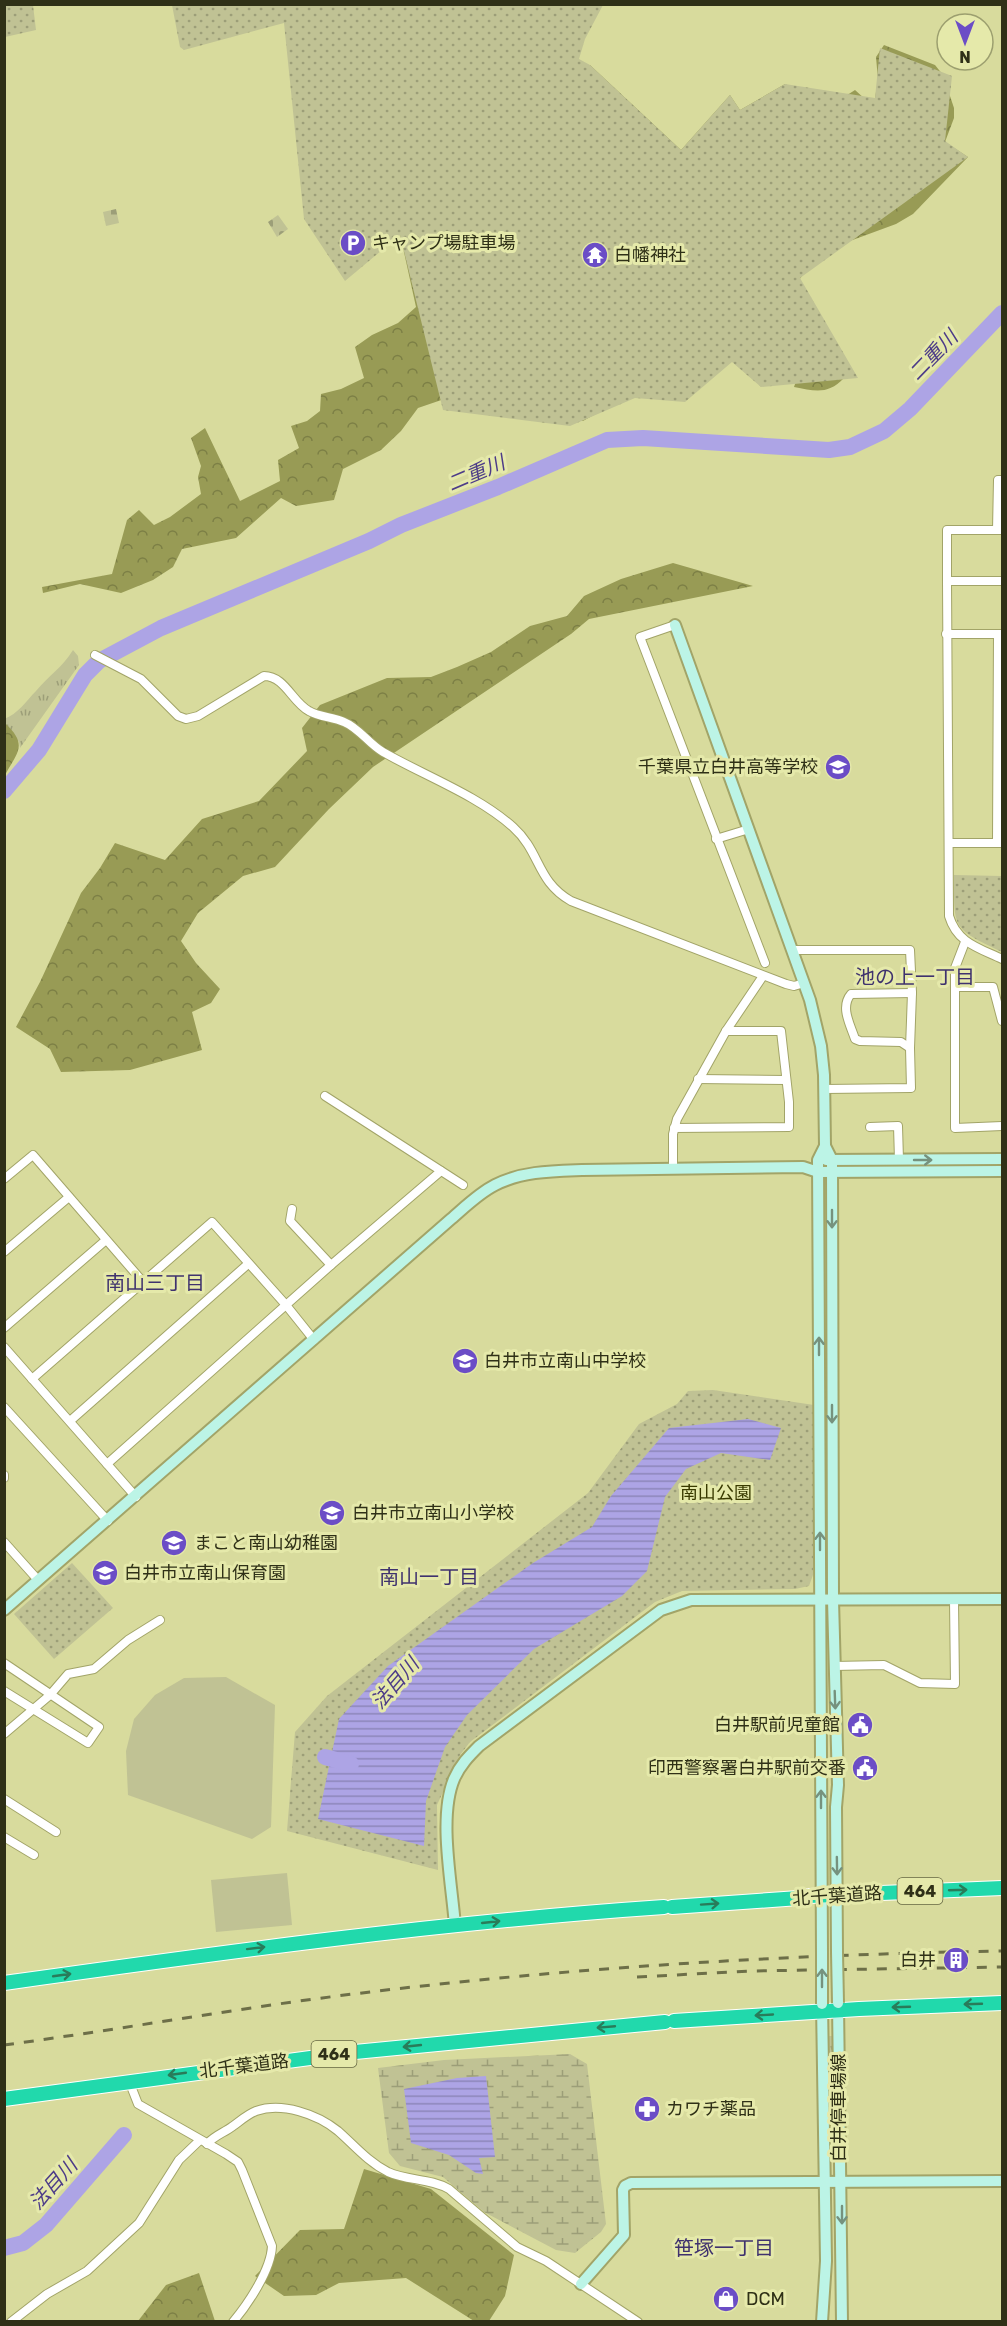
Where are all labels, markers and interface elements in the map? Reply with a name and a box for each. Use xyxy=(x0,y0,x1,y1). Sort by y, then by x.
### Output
north arrow xyxy=(935,12,995,72)
text: N xyxy=(959,47,971,66)
parking icon: キャンプ場駐車場 xyxy=(338,228,368,258)
place label: キャンプ場駐車場 xyxy=(372,232,515,254)
temple icon: 白幡神社 xyxy=(580,240,610,270)
place label: 白幡神社 xyxy=(614,244,686,266)
water label: 二重川 xyxy=(904,324,964,385)
water label: 二重川 xyxy=(444,449,510,496)
school or university icon: 千葉県立白井高等学校 xyxy=(823,752,853,782)
place label: 千葉県立白井高等学校 xyxy=(638,756,818,778)
district label: 池の上一丁目 xyxy=(855,965,975,989)
one-way arrow xyxy=(913,1154,933,1166)
one-way arrow xyxy=(826,1208,838,1228)
district label: 南山三丁目 xyxy=(105,1271,205,1295)
one-way arrow xyxy=(813,1337,825,1357)
school or university icon: 白井市立南山中学校 xyxy=(450,1346,480,1376)
place label: 白井市立南山中学校 xyxy=(484,1350,646,1372)
one-way arrow xyxy=(826,1403,838,1423)
park label: 南山公園 xyxy=(680,1482,752,1504)
school or university icon: 白井市立南山小学校 xyxy=(317,1498,347,1528)
place label: 白井市立南山小学校 xyxy=(352,1502,514,1524)
school or university icon: まこと南山幼稚園 xyxy=(159,1528,189,1558)
place label: まこと南山幼稚園 xyxy=(194,1532,338,1554)
one-way arrow xyxy=(814,1532,825,1552)
school or university icon: 白井市立南山保育園 xyxy=(90,1558,120,1588)
place label: 白井市立南山保育園 xyxy=(124,1562,286,1584)
district label: 南山一丁目 xyxy=(379,1565,479,1589)
water label: 法目川 xyxy=(366,1651,425,1714)
one-way arrow xyxy=(829,1690,841,1710)
public building icon: 白井駅前児童館 xyxy=(845,1710,875,1740)
place label: 白井駅前児童館 xyxy=(714,1714,840,1736)
public building icon: 印西警察署白井駅前交番 xyxy=(850,1753,880,1783)
place label: 印西警察署白井駅前交番 xyxy=(648,1757,846,1779)
one-way arrow xyxy=(815,1789,827,1809)
one-way arrow xyxy=(831,1855,843,1875)
road number: 464 xyxy=(898,1878,942,1904)
street label: 北千葉道路 xyxy=(791,1882,883,1910)
one-way arrow xyxy=(948,1884,968,1896)
one-way arrow xyxy=(700,1898,720,1909)
one-way arrow xyxy=(481,1916,501,1927)
one-way arrow xyxy=(245,1943,265,1954)
building icon: 白井 xyxy=(941,1945,971,1975)
place label: 白井 xyxy=(900,1949,936,1971)
one-way arrow xyxy=(52,1969,72,1980)
one-way arrow xyxy=(816,1969,828,1989)
one-way arrow xyxy=(963,1998,983,2010)
one-way arrow xyxy=(892,2001,912,2012)
one-way arrow xyxy=(754,2009,774,2020)
one-way arrow xyxy=(597,2022,617,2033)
one-way arrow xyxy=(403,2040,423,2051)
road number: 464 xyxy=(312,2041,356,2067)
street label: 北千葉道路 xyxy=(198,2050,290,2082)
street label: 白井停車場線 xyxy=(828,2054,850,2162)
one-way arrow xyxy=(167,2069,187,2080)
pharmacy icon: カワチ薬品 xyxy=(632,2094,662,2124)
place label: カワチ薬品 xyxy=(666,2098,756,2120)
water label: 法目川 xyxy=(24,2152,83,2214)
one-way arrow xyxy=(836,2205,848,2225)
district label: 笹塚一丁目 xyxy=(674,2236,774,2260)
shop icon: DCM xyxy=(711,2284,741,2314)
place label: DCM xyxy=(746,2288,785,2310)

